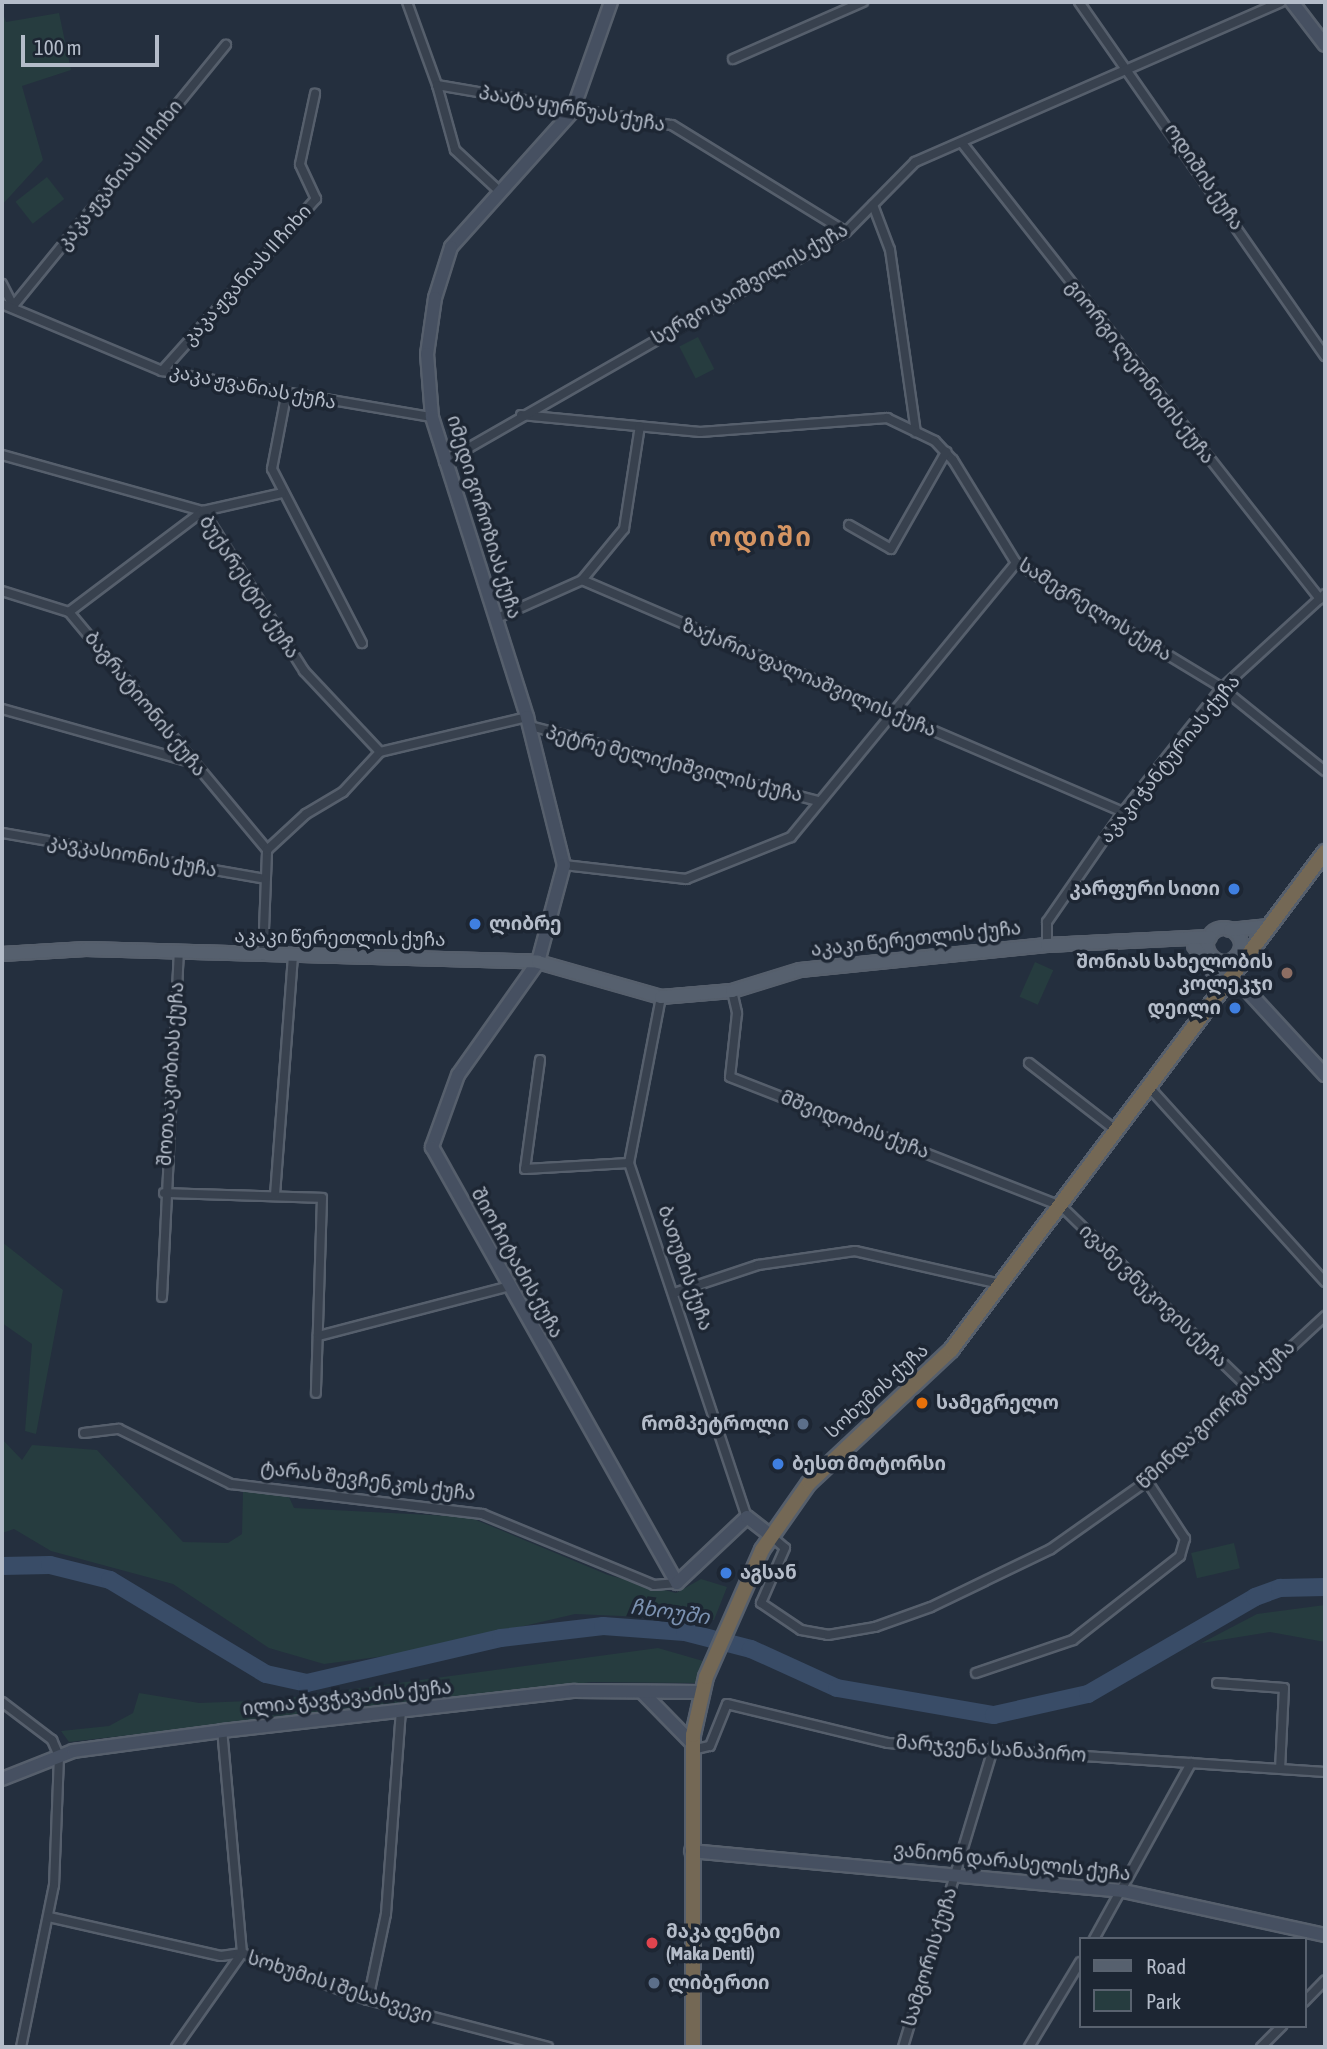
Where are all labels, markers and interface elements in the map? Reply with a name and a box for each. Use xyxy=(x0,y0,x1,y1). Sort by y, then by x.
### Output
scale bar xyxy=(24,21,163,65)
text: 100 m xyxy=(34,35,82,59)
street label: პაატა ყურწუას ქუჩა xyxy=(477,81,667,137)
street label: კაკა ჟვანიას III ჩიხი xyxy=(52,95,188,255)
street label: ოდიშის ქუჩა xyxy=(1160,119,1248,235)
street label: კაკა ჟვანიას II ჩიხი xyxy=(178,200,316,350)
street label: სერგო ცაიშვილის ქუჩა xyxy=(648,218,852,350)
street label: გიორგი ლეონიძის ქუჩა xyxy=(1061,276,1219,468)
street label: კაკა ჟვანიას ქუჩა xyxy=(168,360,338,414)
street label: იმედი გოროზიას ქუჩა xyxy=(442,413,526,621)
street label: ბუქარესტის ქუჩა xyxy=(194,511,304,663)
district label: ოდიში xyxy=(710,522,812,554)
street label: სამეგრელოს ქუჩა xyxy=(1014,554,1176,666)
street label: ზაქარია ფალიაშვილის ქუჩა xyxy=(678,614,940,742)
street label: ბაგრატიონის ქუჩა xyxy=(80,627,210,781)
street label: აკაკი ჭანტურიას ქუჩა xyxy=(1095,670,1245,848)
street label: პეტრე მელიქიშვილის ქუჩა xyxy=(543,721,805,807)
street label: კავკასიონის ქუჩა xyxy=(46,830,218,882)
place label: კარფური სითი xyxy=(1069,878,1220,900)
marker: კარფური სითი xyxy=(1226,881,1242,897)
place label: ლიბრე xyxy=(489,913,562,935)
marker: ლიბრე xyxy=(467,916,483,932)
street label: აკაკი წერეთლის ქუჩა xyxy=(810,917,1022,961)
street label: აკაკი წერეთლის ქუჩა xyxy=(234,925,446,951)
place label: შონიას სახელობის კოლეკჯი xyxy=(1076,951,1273,995)
marker: შონიას სახელობის კოლეკჯი xyxy=(1279,965,1295,981)
street label: შოთა აკობიას ქუჩა xyxy=(153,981,189,1167)
place label: დეილი xyxy=(1148,997,1221,1019)
marker: დეილი xyxy=(1227,1000,1243,1016)
street label: მშვიდობის ქუჩა xyxy=(777,1086,933,1164)
street label: შიო ჩიტაძის ქუჩა xyxy=(466,1184,568,1342)
street label: ბათუმის ქუჩა xyxy=(653,1202,717,1334)
street label: ივანე ვნუკოვის ქუჩა xyxy=(1074,1220,1232,1372)
street label: წმინდა გიორგის ქუჩა xyxy=(1132,1336,1300,1494)
street label: სოხუმის ქუჩა xyxy=(821,1339,933,1443)
place label: სამეგრელო xyxy=(936,1392,1059,1414)
marker: სამეგრელო xyxy=(914,1395,930,1411)
place label: რომპეტროლი xyxy=(641,1413,789,1435)
marker: რომპეტროლი xyxy=(795,1416,811,1432)
place label: ბესთ მოტორსი xyxy=(792,1453,946,1475)
street label: ტარას შევჩენკოს ქუჩა xyxy=(259,1456,477,1506)
marker: ბესთ მოტორსი xyxy=(770,1456,786,1472)
place label: აგსან xyxy=(740,1562,797,1584)
marker: აგსან xyxy=(718,1565,734,1581)
water label: ჩხოუში xyxy=(629,1593,711,1629)
street label: ილია ჭავჭავაძის ქუჩა xyxy=(241,1676,453,1720)
street label: მარჯვენა სანაპირო xyxy=(895,1731,1087,1767)
street label: ვანიონ დარასელის ქუჩა xyxy=(892,1838,1132,1886)
street label: სამგორის ქუჩა xyxy=(898,1885,962,2029)
place label: მაკა დენტი (Maka Denti) xyxy=(666,1921,781,1965)
marker: მაკა დენტი (Maka Denti) xyxy=(644,1935,660,1951)
legend xyxy=(1078,1937,1306,2028)
street label: სოხუმის I შესახვევი xyxy=(245,1946,435,2028)
text: Road xyxy=(1146,1954,1186,1978)
place label: ლიბერთი xyxy=(668,1972,770,1994)
marker: ლიბერთი xyxy=(646,1975,662,1991)
text: Park xyxy=(1146,1989,1181,2013)

